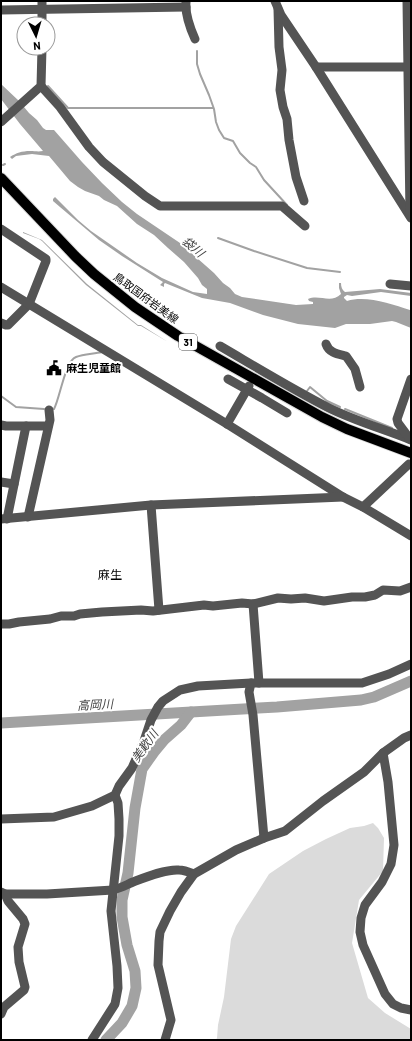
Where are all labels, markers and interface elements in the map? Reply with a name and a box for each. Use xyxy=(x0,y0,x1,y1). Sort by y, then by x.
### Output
north arrow xyxy=(16,16,56,56)
text: N xyxy=(33,40,41,53)
water label: 袋川 xyxy=(180,233,209,261)
street label: 鳥取国府岩美線 xyxy=(111,270,181,325)
road number: 31 xyxy=(179,334,197,350)
public building icon: 麻生児童館 xyxy=(45,359,63,377)
place label: 麻生児童館 xyxy=(66,361,121,374)
district label: 麻生 xyxy=(98,567,122,581)
water label: 高岡川 xyxy=(77,696,115,712)
water label: 美歎川 xyxy=(128,725,162,764)

